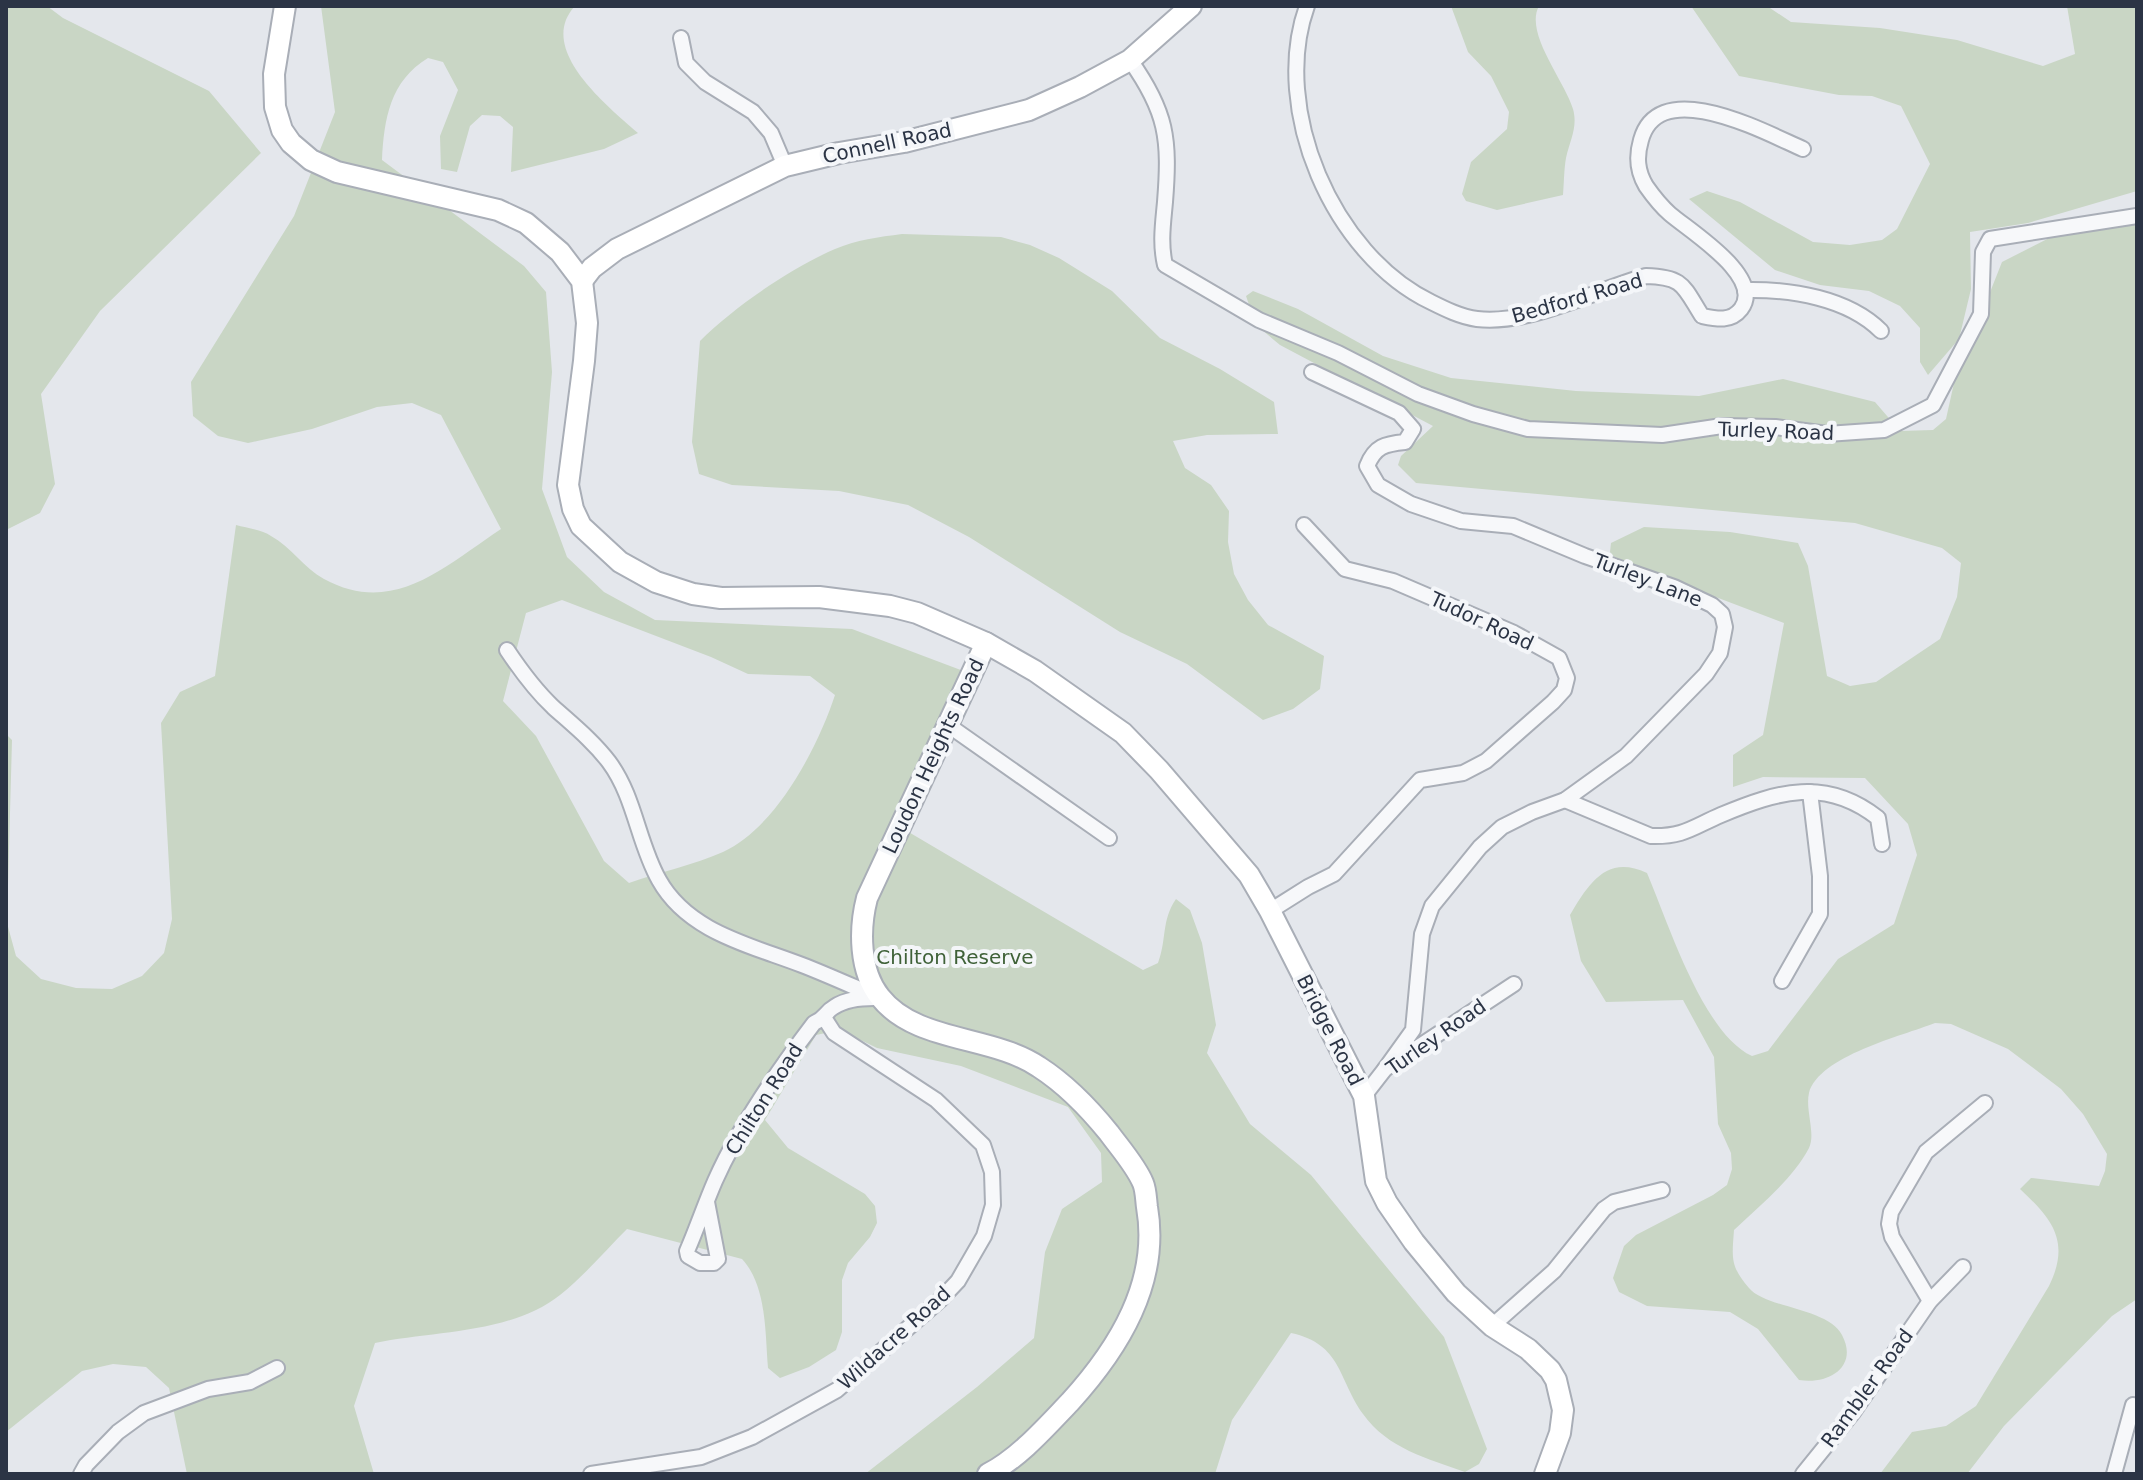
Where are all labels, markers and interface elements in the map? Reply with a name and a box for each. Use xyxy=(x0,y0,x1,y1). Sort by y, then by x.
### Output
street label: Connell Road xyxy=(820,118,954,168)
street label: Bedford Road xyxy=(1509,268,1645,328)
street label: Turley Road xyxy=(1716,417,1835,445)
street label: Turley Lane xyxy=(1589,548,1706,612)
street label: Tudor Road xyxy=(1425,586,1538,655)
street label: Loudon Heights Road xyxy=(877,655,989,857)
park label: Chilton Reserve xyxy=(876,945,1034,969)
street label: Bridge Road xyxy=(1292,970,1368,1090)
street label: Turley Road xyxy=(1381,994,1491,1081)
street label: Chilton Road xyxy=(720,1039,808,1159)
street label: Wildacre Road xyxy=(833,1281,955,1395)
street label: Rambler Road xyxy=(1816,1324,1918,1452)

